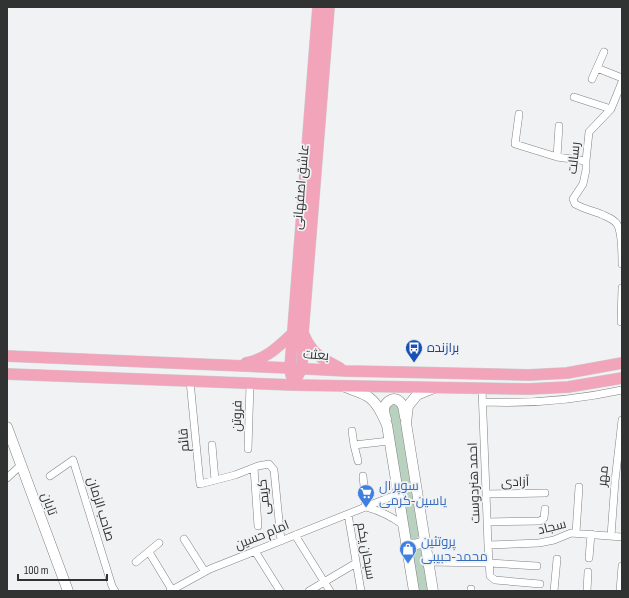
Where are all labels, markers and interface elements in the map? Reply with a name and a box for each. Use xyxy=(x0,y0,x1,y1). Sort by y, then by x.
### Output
street label: رسالت xyxy=(564,141,584,175)
street label: عاشق اصفهانی xyxy=(289,144,313,230)
bus stop icon: برازنده xyxy=(404,338,424,363)
place label: برازنده xyxy=(427,340,459,356)
street label: بعثت xyxy=(302,346,330,364)
street label: فروتن xyxy=(228,400,246,432)
street label: قائم xyxy=(175,427,194,453)
street label: احمد هنردوست xyxy=(465,442,483,524)
street label: مهر xyxy=(594,465,612,488)
street label: آزادی xyxy=(501,474,530,490)
street label: صاحب الزمان xyxy=(84,475,118,543)
street label: کریمی xyxy=(254,478,274,516)
place label: سوپر ال یاسین-کرمی xyxy=(379,478,447,509)
supermarket icon: سوپر ال یاسین-کرمی xyxy=(356,483,376,508)
street label: تابان xyxy=(38,490,61,518)
street label: سجاد xyxy=(536,516,568,538)
street label: امام حسین xyxy=(232,517,292,554)
street label: سبحان یکم xyxy=(352,521,379,581)
place label: پروتئین محمد-حبیبی xyxy=(421,534,488,565)
shop icon: پروتئین محمد-حبیبی xyxy=(398,539,418,564)
scale bar xyxy=(18,556,107,582)
text: 100 m xyxy=(24,563,49,578)

